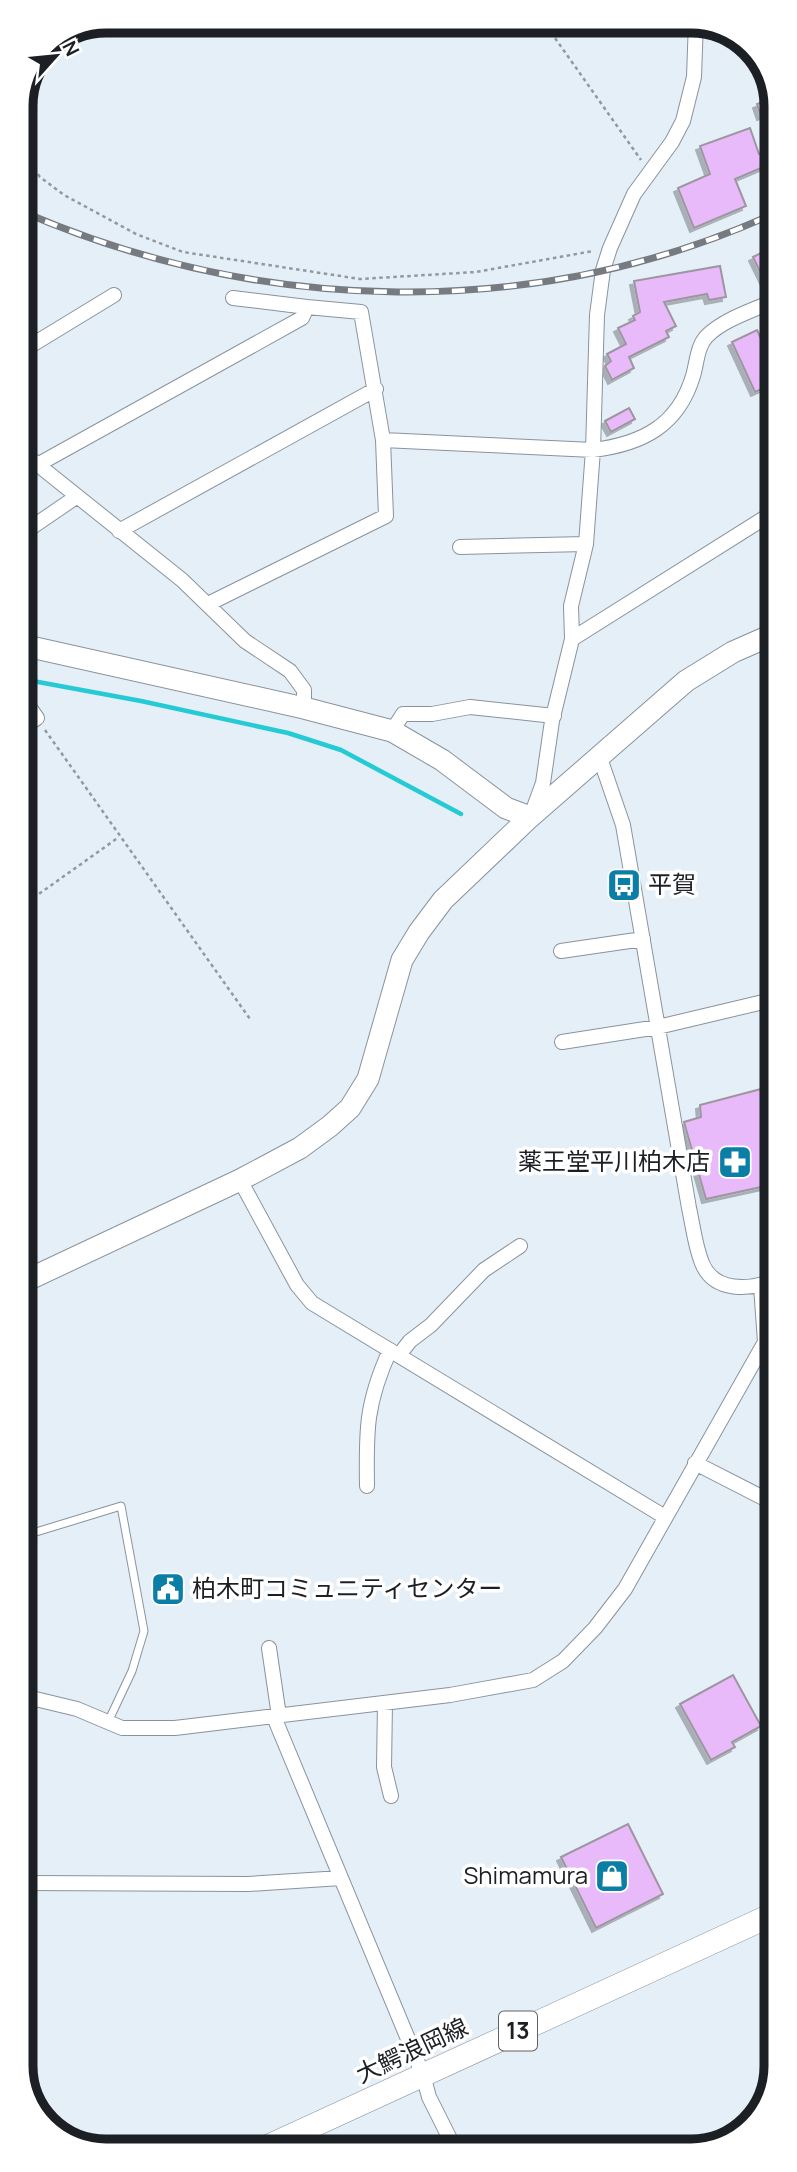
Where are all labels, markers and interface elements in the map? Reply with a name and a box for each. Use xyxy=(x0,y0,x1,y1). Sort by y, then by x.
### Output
north arrow xyxy=(21,21,91,91)
text: N xyxy=(56,36,86,60)
bus stop icon: 平賀 xyxy=(605,866,643,904)
place label: 平賀 xyxy=(648,867,696,900)
pharmacy icon: 薬王堂平川柏木店 xyxy=(716,1143,754,1181)
place label: 薬王堂平川柏木店 xyxy=(518,1144,710,1177)
public building icon: 柏木町コミュニティセンター xyxy=(149,1570,187,1608)
place label: 柏木町コミュニティセンター xyxy=(192,1571,503,1604)
shop icon: Shimamura xyxy=(593,1857,631,1895)
place label: Shimamura xyxy=(464,1858,588,1891)
street label: 大鰐浪岡線 xyxy=(350,2009,473,2090)
road number: 13 xyxy=(499,2012,537,2050)

